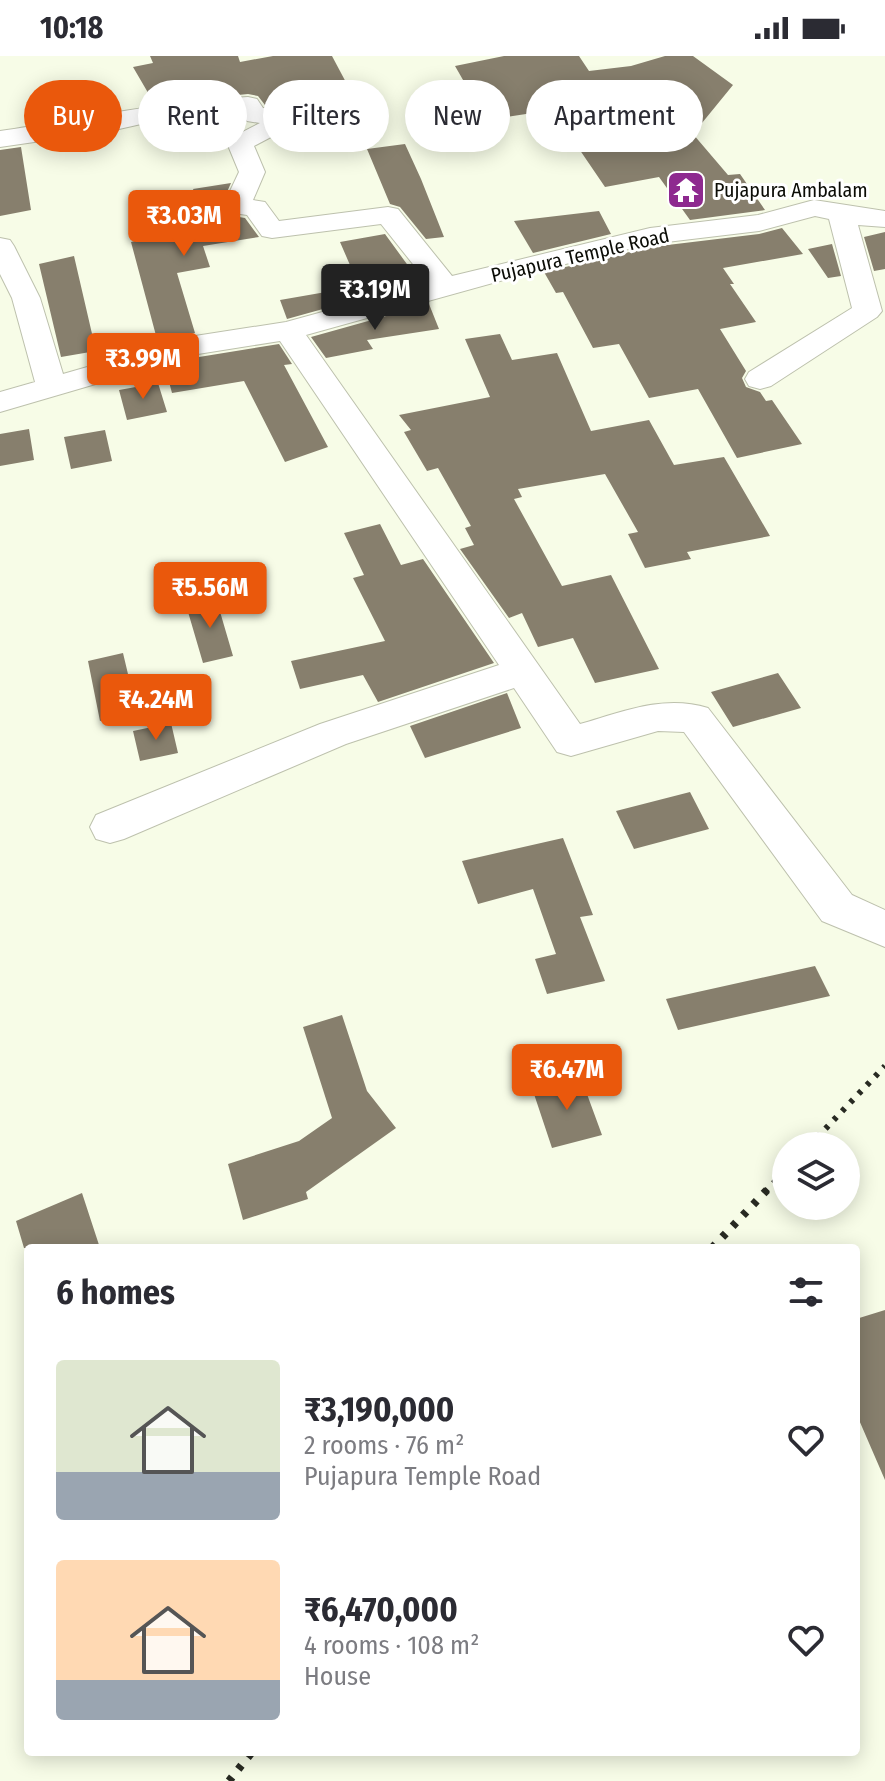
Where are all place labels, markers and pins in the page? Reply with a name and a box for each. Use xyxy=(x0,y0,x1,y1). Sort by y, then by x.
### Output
temple icon: Pujapura Ambalam xyxy=(665,169,707,211)
place label: Pujapura Ambalam xyxy=(714,178,868,202)
pin: ₹3.03M xyxy=(119,190,249,258)
pin: ₹3.19M xyxy=(310,264,440,332)
pin: ₹3.99M xyxy=(78,333,208,401)
pin: ₹5.56M xyxy=(145,562,275,630)
pin: ₹4.24M xyxy=(91,674,221,742)
pin: ₹6.47M xyxy=(502,1044,632,1112)

